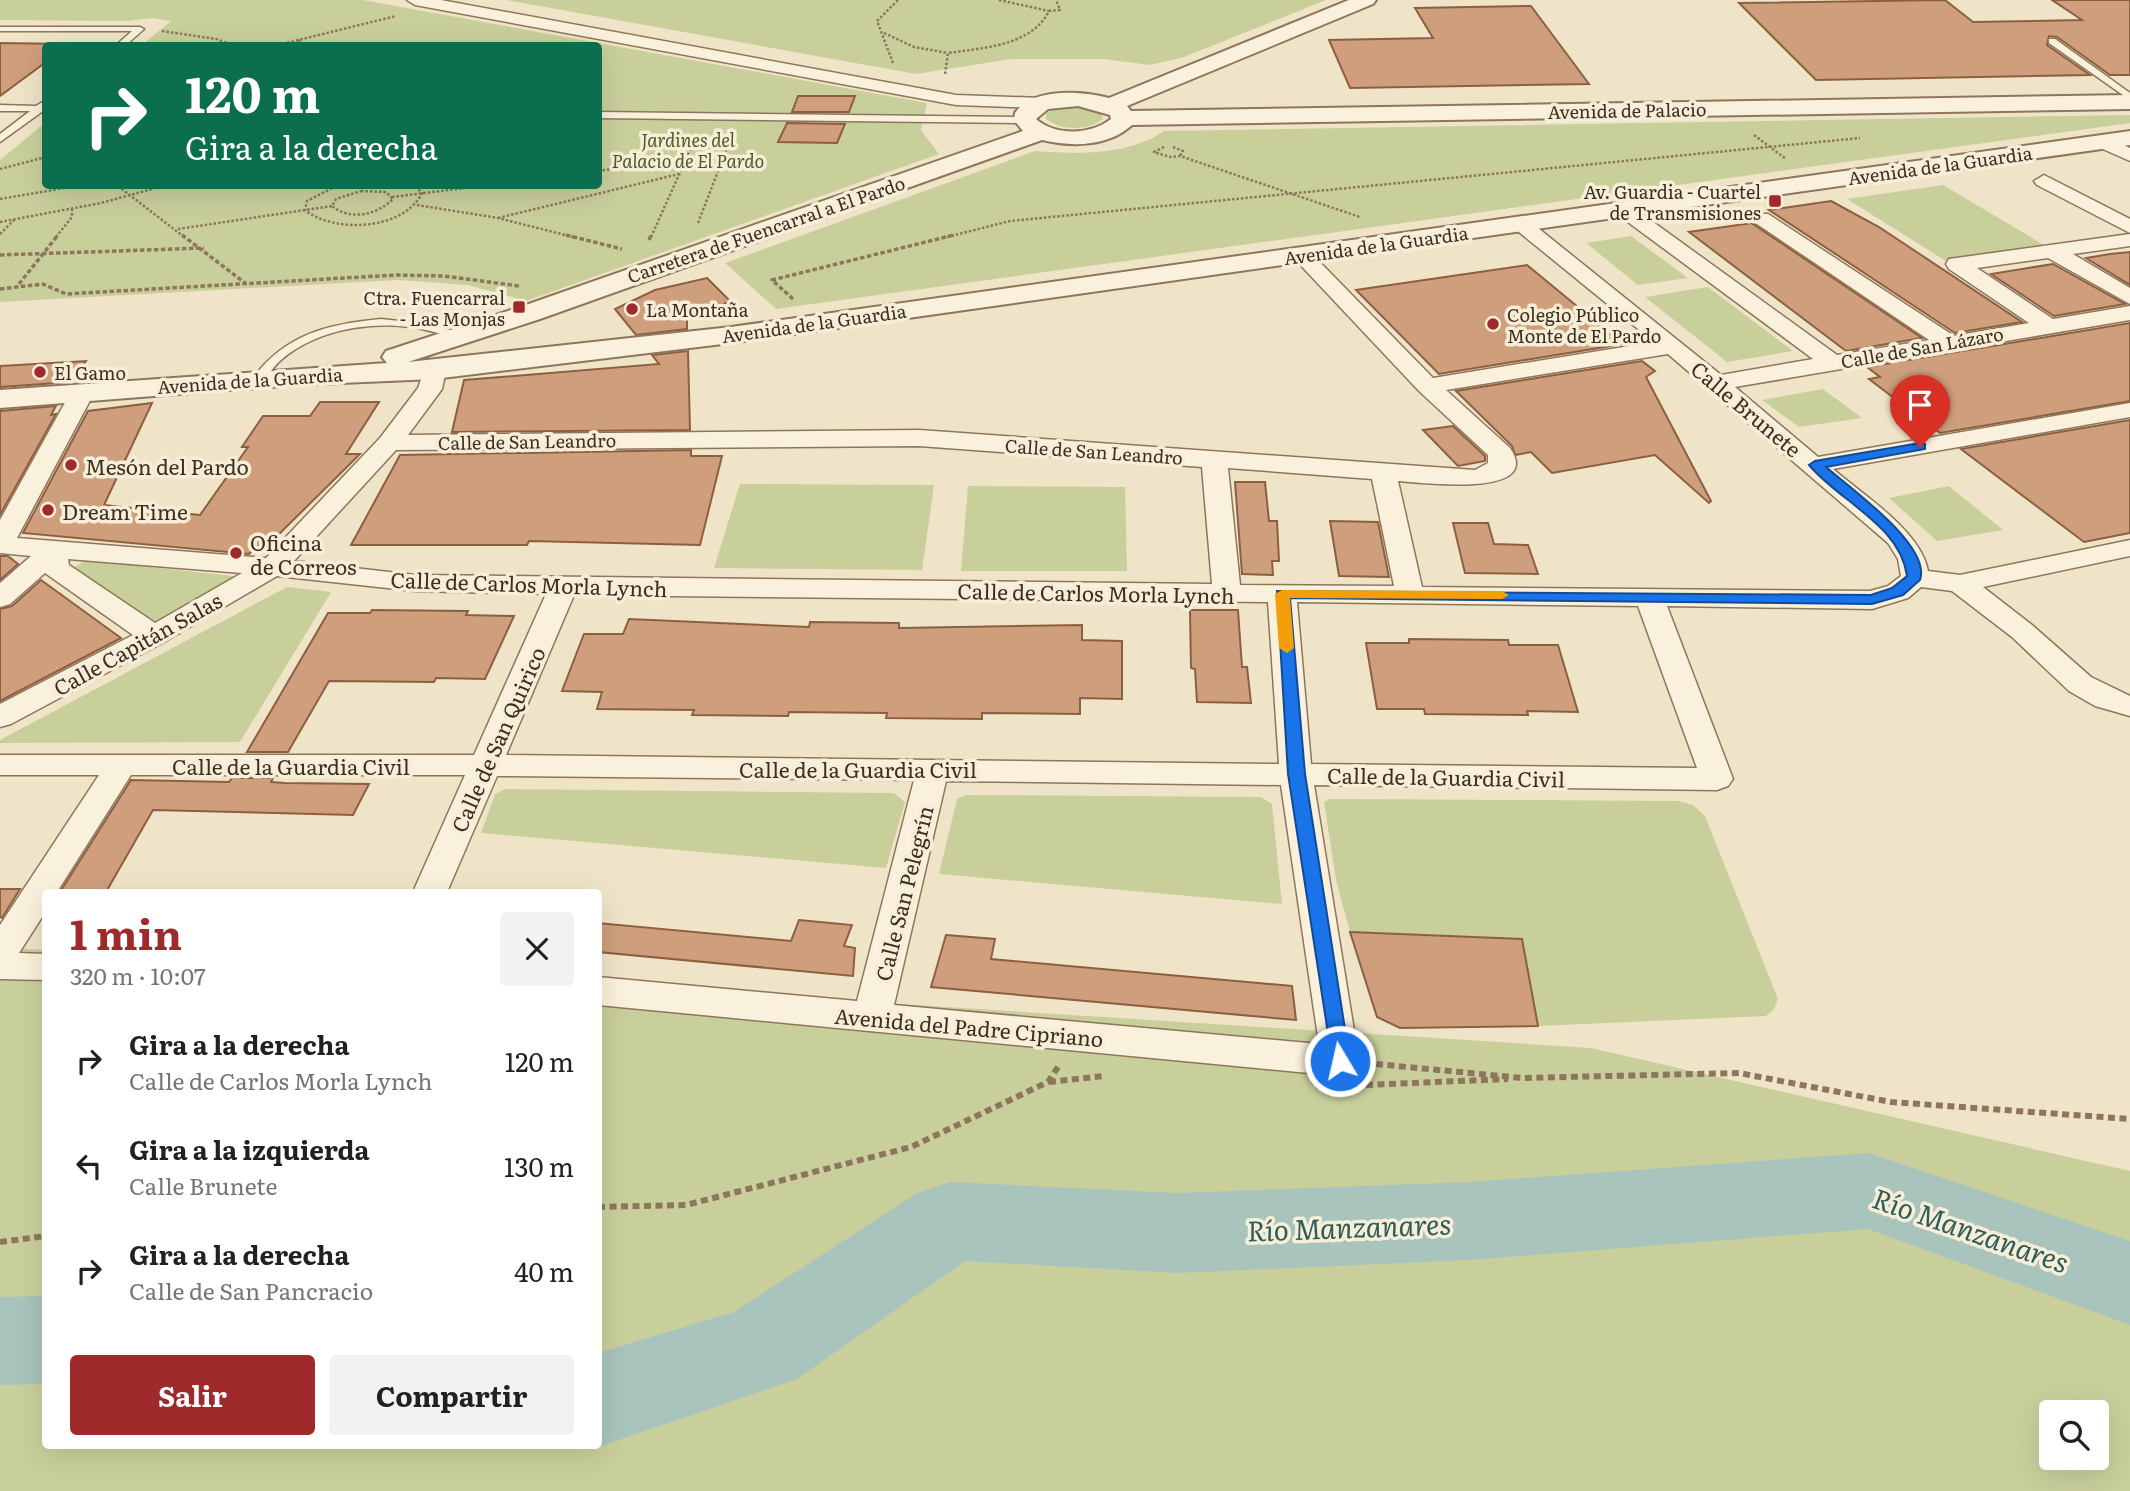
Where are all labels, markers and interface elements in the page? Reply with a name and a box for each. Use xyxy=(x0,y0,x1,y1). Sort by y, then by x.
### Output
text: 120 m xyxy=(185,55,320,128)
icon: right xyxy=(70,70,161,161)
street label: Avenida de Palacio xyxy=(1547,95,1707,125)
text: Gira a la derecha xyxy=(185,122,438,170)
park label: Jardines del Palacio de El Pardo xyxy=(612,126,764,174)
street label: Avenida de la Guardia xyxy=(1846,139,2034,191)
street label: Carretera de Fuencarral a El Pardo xyxy=(624,169,908,289)
place label: Av. Guardia - Cuartel de Transmisiones xyxy=(1584,178,1761,226)
marker: Av. Guardia - Cuartel de Transmisiones xyxy=(1767,193,1783,209)
street label: Avenida de la Guardia xyxy=(1282,219,1470,271)
place label: Ctra. Fuencarral - Las Monjas xyxy=(364,284,505,332)
place label: La Montaña xyxy=(646,296,749,323)
street label: Avenida de la Guardia xyxy=(720,297,908,349)
marker: Ctra. Fuencarral - Las Monjas xyxy=(511,299,527,315)
marker: La Montaña xyxy=(624,301,640,317)
place label: Colegio Público Monte de El Pardo xyxy=(1507,301,1661,349)
marker: Colegio Público Monte de El Pardo xyxy=(1485,316,1501,332)
street label: Calle de San Lázaro xyxy=(1839,319,2005,375)
street label: Calle Brunete xyxy=(1685,353,1809,463)
place label: El Gamo xyxy=(54,359,126,386)
street label: Avenida de la Guardia xyxy=(156,360,344,400)
marker: El Gamo xyxy=(32,364,48,380)
pin xyxy=(1890,375,1950,447)
icon: arrive xyxy=(1901,386,1939,424)
street label: Calle de San Leandro xyxy=(438,426,616,456)
street label: Calle de San Leandro xyxy=(1004,431,1184,471)
place label: Mesón del Pardo xyxy=(85,450,249,481)
marker: Mesón del Pardo xyxy=(63,457,79,473)
place label: Dream Time xyxy=(62,495,188,526)
marker: Dream Time xyxy=(40,502,56,518)
place label: Oficina de Correos xyxy=(250,526,357,581)
marker: Oficina de Correos xyxy=(228,545,244,561)
street label: Calle de Carlos Morla Lynch xyxy=(390,563,668,603)
street label: Calle de Carlos Morla Lynch xyxy=(957,574,1235,610)
street label: Calle Capitán Salas xyxy=(47,584,227,702)
street label: Calle de San Quirico xyxy=(442,641,552,837)
street label: Calle de la Guardia Civil xyxy=(172,750,410,781)
street label: Calle de la Guardia Civil xyxy=(739,753,977,784)
street label: Calle de la Guardia Civil xyxy=(1327,758,1565,794)
street label: Calle San Pelegrín xyxy=(866,802,940,984)
text: 1 min xyxy=(70,901,182,963)
button: close xyxy=(500,912,574,986)
text: 320 m · 10:07 xyxy=(70,958,206,992)
street label: Avenida del Padre Cipriano xyxy=(833,999,1105,1053)
text: Gira a la derecha xyxy=(129,1024,349,1063)
position arrow xyxy=(1303,1024,1377,1098)
text: 120 m xyxy=(505,1041,574,1080)
icon: right xyxy=(70,1042,108,1080)
text: Calle de Carlos Morla Lynch xyxy=(129,1063,432,1097)
text: Gira a la izquierda xyxy=(129,1129,370,1168)
text: 130 m xyxy=(504,1146,574,1185)
icon: left xyxy=(70,1147,108,1185)
text: Calle Brunete xyxy=(129,1168,277,1202)
water label: Río Manzanares xyxy=(1867,1176,2075,1282)
water label: Río Manzanares xyxy=(1246,1201,1452,1251)
text: Gira a la derecha xyxy=(129,1234,349,1273)
text: 40 m xyxy=(514,1251,574,1290)
icon: right xyxy=(70,1252,108,1290)
text: Calle de San Pancracio xyxy=(129,1273,373,1307)
button: Salir xyxy=(70,1355,315,1435)
button: Compartir xyxy=(329,1355,574,1435)
map controls xyxy=(2039,1400,2109,1470)
button: search xyxy=(2039,1400,2109,1470)

